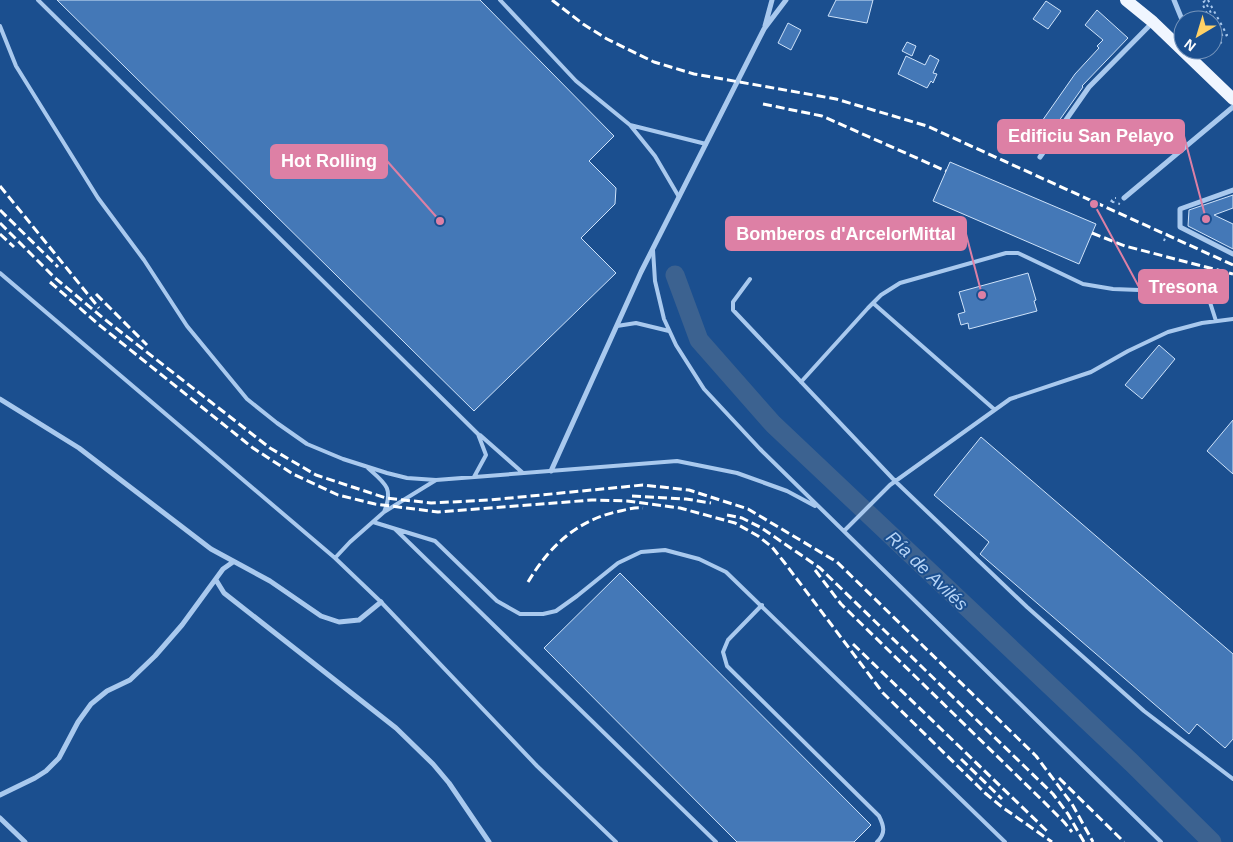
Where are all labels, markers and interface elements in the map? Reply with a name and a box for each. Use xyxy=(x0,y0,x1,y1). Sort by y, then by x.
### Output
north arrow xyxy=(1173,10,1223,60)
text: N xyxy=(1181,36,1199,55)
callout: Edificiu San Pelayo xyxy=(998,120,1184,153)
text: Edificiu San Pelayo xyxy=(1008,126,1174,146)
callout: Hot Rolling xyxy=(271,145,387,178)
text: Hot Rolling xyxy=(281,151,377,171)
callout: Bomberos d'ArcelorMittal xyxy=(726,217,966,250)
text: Bomberos d'ArcelorMittal xyxy=(736,224,956,244)
callout: Tresona xyxy=(1139,270,1228,303)
text: Tresona xyxy=(1148,277,1219,297)
water label: Ría de Avilés xyxy=(882,527,972,615)

